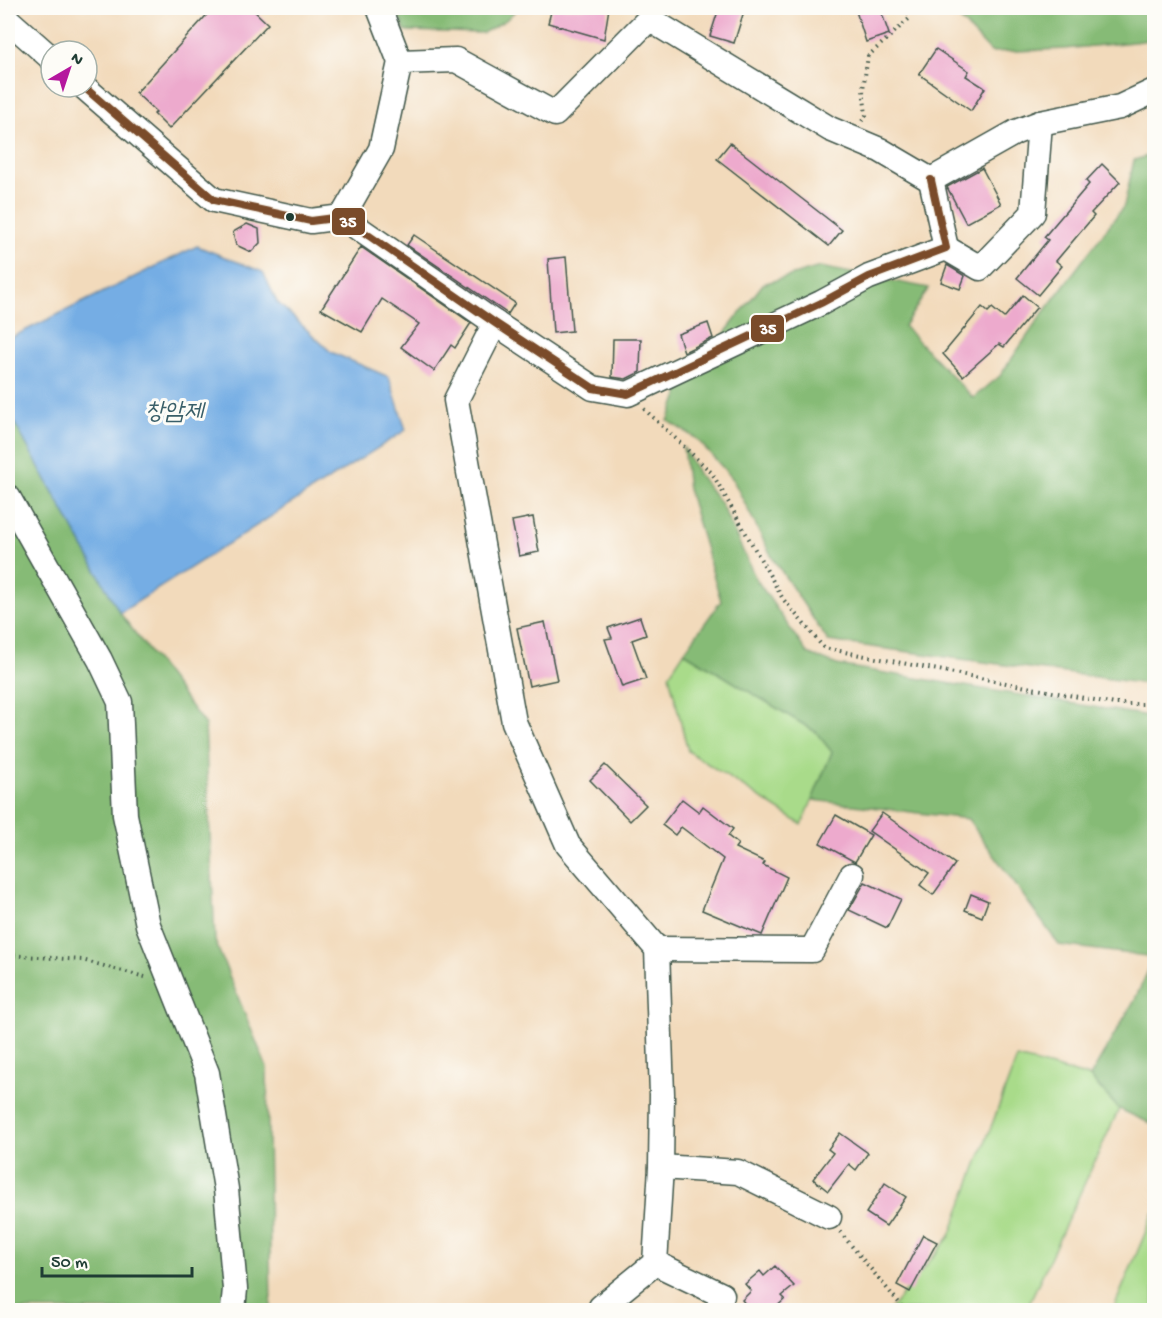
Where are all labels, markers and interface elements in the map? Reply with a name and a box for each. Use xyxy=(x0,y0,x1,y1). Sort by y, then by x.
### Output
north arrow xyxy=(39,39,99,99)
text: N xyxy=(66,49,87,71)
line badge: 35 xyxy=(331,207,366,236)
unlabelled marker xyxy=(284,211,296,223)
text: 35 xyxy=(339,215,357,234)
line badge: 35 xyxy=(750,314,785,343)
text: 35 xyxy=(759,322,777,341)
water label: 창암제 xyxy=(145,399,207,428)
scale bar xyxy=(42,1240,192,1278)
text: 50 m xyxy=(51,1253,88,1274)

